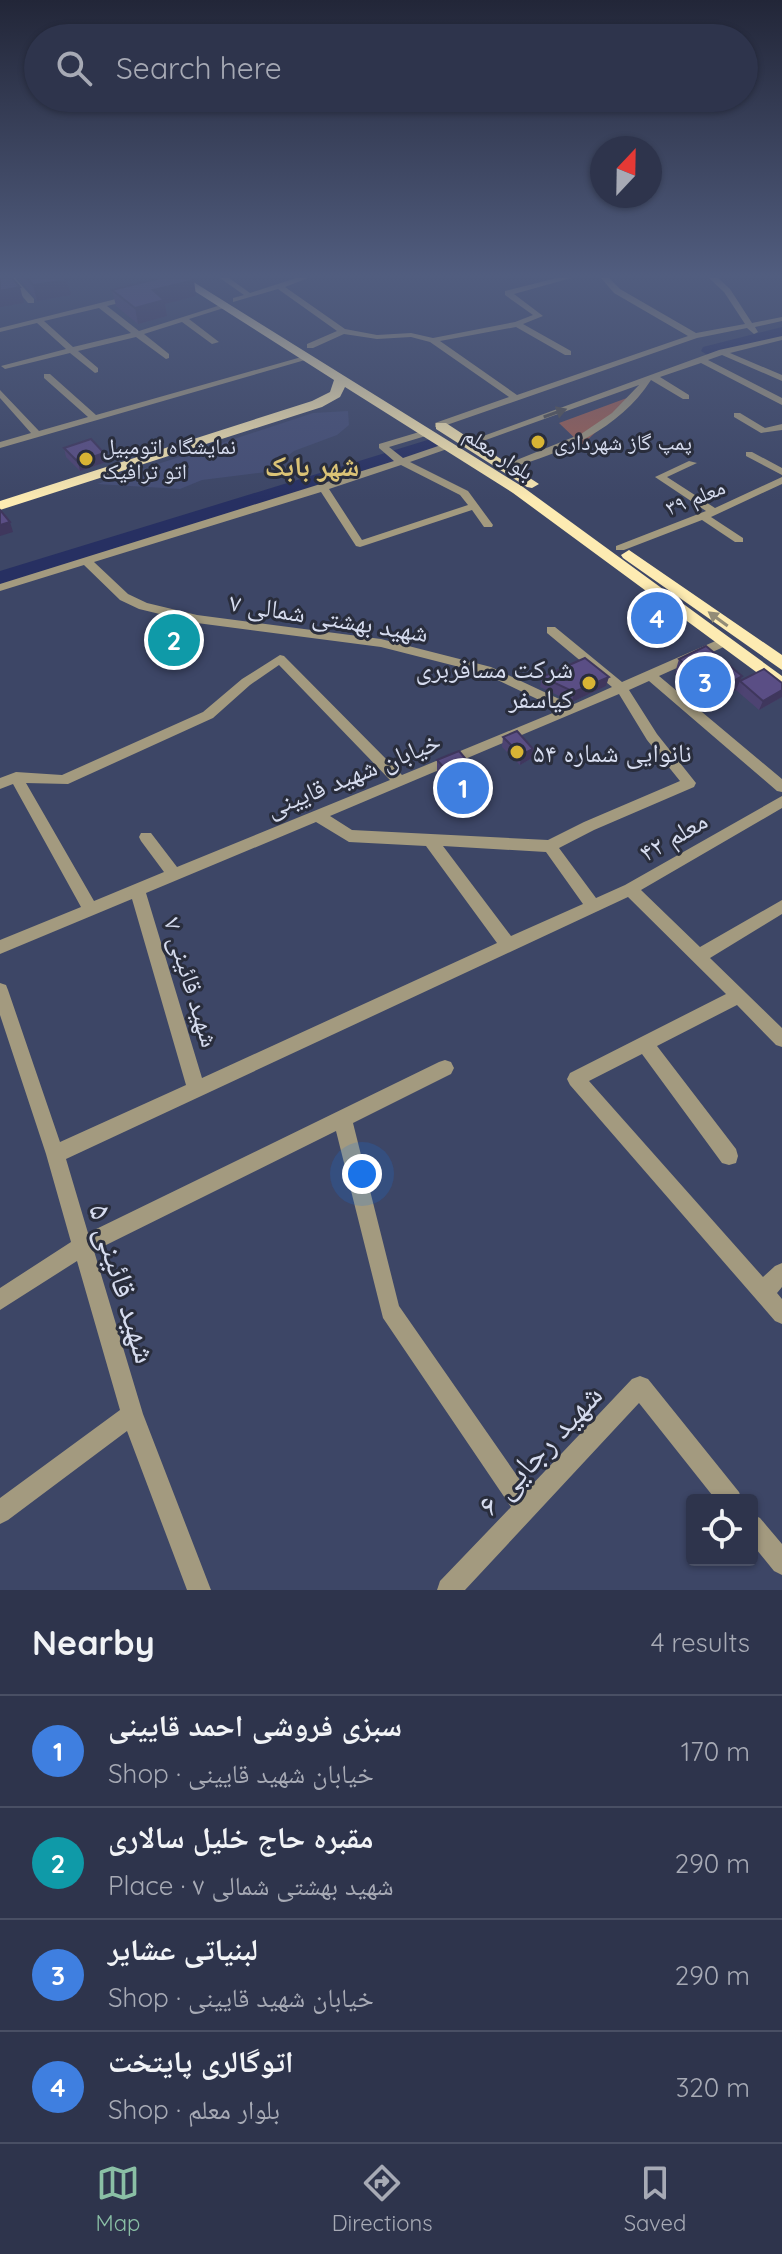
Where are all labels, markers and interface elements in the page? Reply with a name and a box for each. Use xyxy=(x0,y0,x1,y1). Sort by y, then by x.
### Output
search box xyxy=(24,24,758,112)
icon: search xyxy=(52,46,96,90)
text: Search here xyxy=(116,49,282,87)
north arrow xyxy=(590,136,662,208)
one-way arrow xyxy=(543,407,567,419)
street label: بلوار معلم xyxy=(458,420,539,487)
place label: پمپ گاز شهرداری xyxy=(554,428,692,456)
place label: نمایشگاه اتومبیل اتو ترافیک xyxy=(102,432,236,485)
marker: پمپ گاز شهرداری xyxy=(529,433,547,451)
district label: شهر بابک xyxy=(265,448,359,483)
marker: نمایشگاه اتومبیل اتو ترافیک xyxy=(77,450,95,468)
street label: معلم ۳۹ xyxy=(661,472,729,523)
street label: شهید بهشتی شمالی ۷ xyxy=(227,585,431,649)
pin: 4 xyxy=(631,588,683,648)
pin: 2 xyxy=(148,610,200,670)
one-way arrow xyxy=(708,612,729,627)
place label: شرکت مسافربری کیاسفر xyxy=(415,652,573,715)
pin: 3 xyxy=(679,652,731,712)
marker: شرکت مسافربری کیاسفر xyxy=(580,674,598,692)
street label: خیابان شهید قایینی xyxy=(261,724,445,824)
place label: نانوایی شماره ۵۴ xyxy=(533,736,692,769)
marker: نانوایی شماره ۵۴ xyxy=(508,743,526,761)
pin: 1 xyxy=(437,758,489,818)
street label: معلم ۴۲ xyxy=(633,803,713,869)
street label: شهید قائینی ۷ xyxy=(157,913,227,1051)
your location xyxy=(342,1154,382,1194)
street label: شهید قائینی ۵ xyxy=(80,1198,167,1368)
street label: شهید رجایی ۶ xyxy=(468,1375,611,1524)
map controls xyxy=(686,1494,758,1566)
button: locate xyxy=(686,1494,758,1566)
text: Nearby xyxy=(32,1621,155,1664)
text: 4 results xyxy=(651,1626,750,1659)
text: سبزی فروشی احمد قایینی xyxy=(108,1706,402,1744)
text: 1 xyxy=(53,1735,63,1768)
text: 170 m xyxy=(681,1735,750,1768)
text: Shop · خیابان شهید قایینی xyxy=(108,1757,374,1790)
text: مقبره حاج خلیل سالاری xyxy=(108,1818,373,1856)
text: 2 xyxy=(51,1847,65,1880)
text: 290 m xyxy=(675,1847,750,1880)
text: Place · شهید بهشتی شمالی ۷ xyxy=(108,1869,394,1902)
text: لبنیاتی عشایر xyxy=(108,1930,258,1968)
text: 3 xyxy=(51,1959,65,1992)
text: 290 m xyxy=(675,1959,750,1992)
text: Shop · خیابان شهید قایینی xyxy=(108,1981,374,2014)
text: اتوگالری پایتخت xyxy=(108,2042,293,2080)
text: 4 xyxy=(50,2071,66,2104)
text: 320 m xyxy=(676,2071,750,2104)
text: Shop · بلوار معلم xyxy=(108,2093,280,2126)
tab: Map xyxy=(96,2161,140,2237)
tab: Directions xyxy=(332,2161,432,2237)
tab: Saved xyxy=(624,2161,686,2237)

